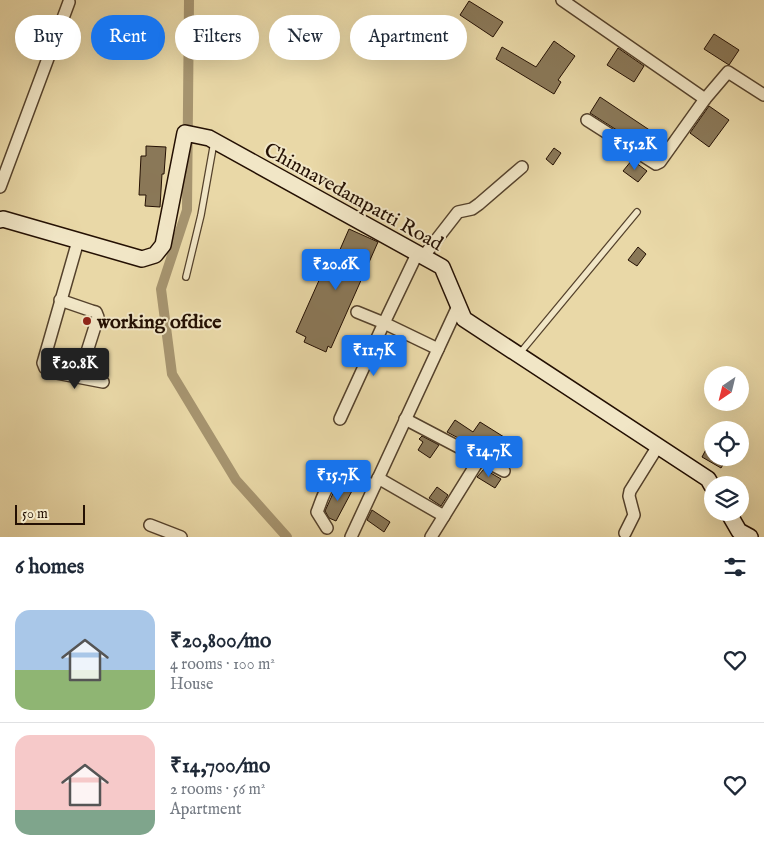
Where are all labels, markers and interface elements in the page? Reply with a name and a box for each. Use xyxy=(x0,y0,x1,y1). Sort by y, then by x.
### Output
chip: Buy xyxy=(15,15,81,60)
chip: Rent xyxy=(91,15,165,60)
chip: Filters xyxy=(175,15,259,60)
chip: New xyxy=(269,15,340,60)
chip: Apartment xyxy=(350,15,467,60)
pin: ₹15.2K xyxy=(594,128,676,171)
text: ₹15.2K xyxy=(613,135,657,155)
street label: Chinnavedampatti Road xyxy=(259,138,447,257)
pin: ₹20.6K xyxy=(295,248,377,291)
text: ₹20.6K xyxy=(313,255,359,275)
place label: working ofdice xyxy=(96,310,222,335)
marker: working ofdice xyxy=(81,315,93,327)
pin: ₹11.7K xyxy=(333,334,415,377)
text: ₹11.7K xyxy=(353,341,395,361)
pin: ₹20.8K xyxy=(34,348,116,390)
text: ₹20.8K xyxy=(52,354,98,374)
north arrow xyxy=(704,366,749,411)
map controls xyxy=(704,366,749,521)
button: locate xyxy=(704,421,749,466)
pin: ₹14.7K xyxy=(448,436,530,478)
text: ₹14.7K xyxy=(467,442,511,462)
pin: ₹15.7K xyxy=(297,460,379,502)
text: ₹15.7K xyxy=(317,466,359,486)
button: layers xyxy=(704,476,749,521)
scale bar xyxy=(15,502,85,525)
text: 50 m xyxy=(22,505,48,523)
icon: filters xyxy=(721,553,749,581)
text: 6 homes xyxy=(15,554,84,581)
text: ₹20,800/mo xyxy=(170,628,271,655)
icon: home xyxy=(55,630,115,690)
icon: heart xyxy=(721,646,749,674)
text: 4 rooms · 100 m² xyxy=(170,655,275,675)
text: House xyxy=(170,675,213,695)
text: ₹14,700/mo xyxy=(170,753,270,780)
icon: home xyxy=(55,755,115,815)
icon: heart xyxy=(721,771,749,799)
text: 2 rooms · 56 m² xyxy=(170,780,265,800)
text: Apartment xyxy=(170,800,241,820)

